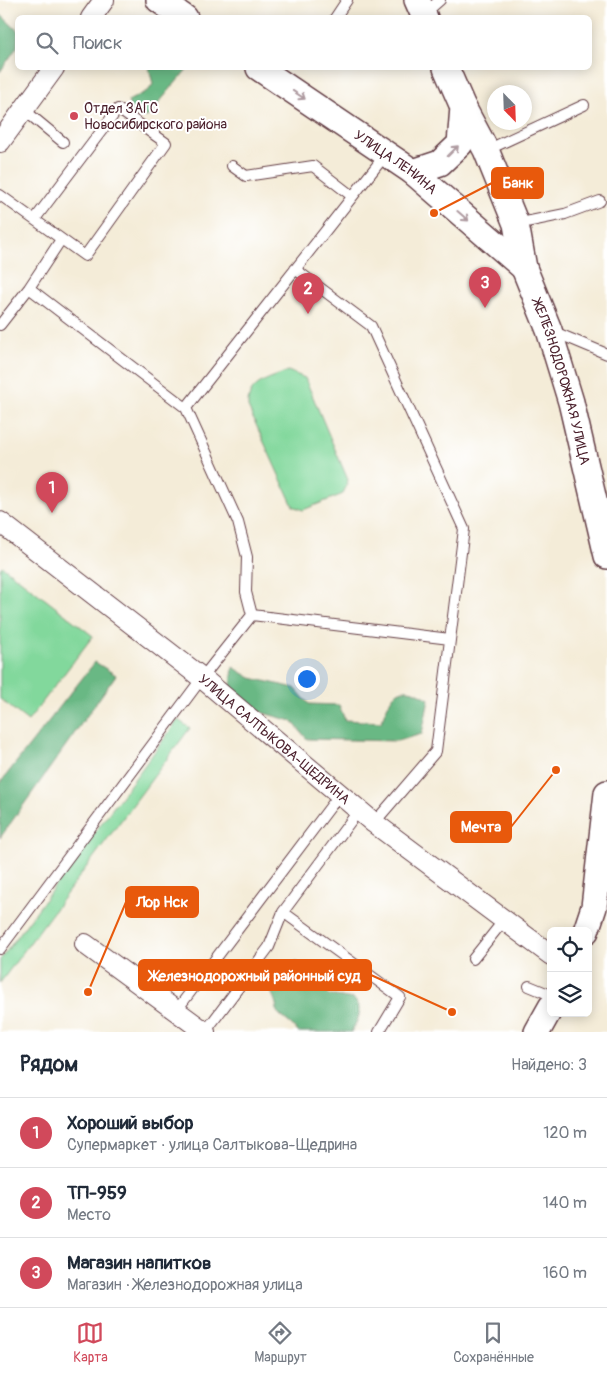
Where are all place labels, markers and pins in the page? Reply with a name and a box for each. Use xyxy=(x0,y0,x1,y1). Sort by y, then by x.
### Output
place label: Отдел ЗАГС Новосибирского района xyxy=(84,100,227,133)
marker: Отдел ЗАГС Новосибирского района xyxy=(68,110,80,122)
callout: Банк xyxy=(492,168,543,198)
pin: 3 xyxy=(469,267,501,308)
pin: 2 xyxy=(292,273,324,314)
pin: 1 xyxy=(36,472,68,513)
callout: Мечта xyxy=(451,812,511,842)
callout: Лор Нск xyxy=(126,887,198,917)
callout: Железнодорожный районный суд xyxy=(139,960,371,990)

